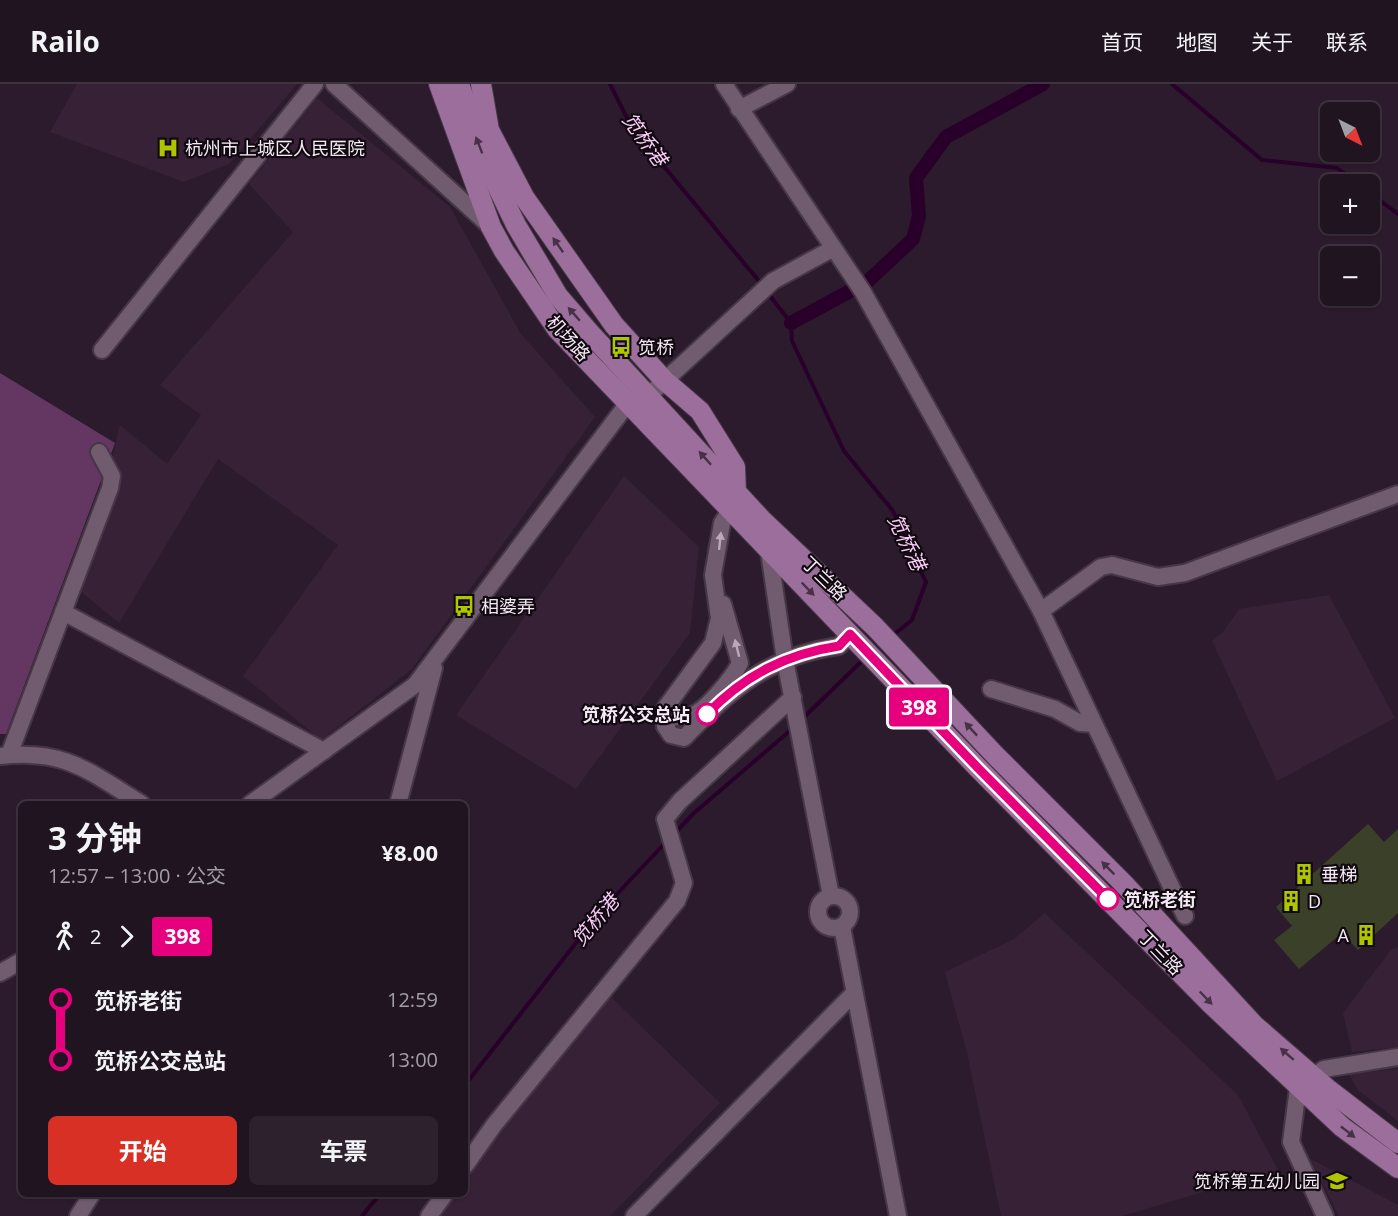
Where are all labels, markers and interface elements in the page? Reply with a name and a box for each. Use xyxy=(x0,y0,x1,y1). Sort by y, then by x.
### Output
text: Railo xyxy=(30,22,100,60)
text: 首页 xyxy=(1101,28,1143,56)
text: 地图 xyxy=(1176,28,1218,56)
text: 关于 xyxy=(1251,28,1293,56)
text: 联系 xyxy=(1326,28,1368,56)
north arrow xyxy=(1320,102,1380,162)
map controls xyxy=(1320,102,1380,306)
water label: 笕桥港 xyxy=(616,107,675,174)
one-way arrow xyxy=(474,135,484,153)
hospital icon: 杭州市上城区人民医院 xyxy=(156,136,180,160)
place label: 杭州市上城区人民医院 xyxy=(185,136,365,160)
button: + xyxy=(1320,174,1380,234)
one-way arrow xyxy=(552,238,564,254)
button: − xyxy=(1320,246,1380,306)
one-way arrow xyxy=(568,307,581,322)
street label: 机场路 xyxy=(542,310,596,366)
bus stop icon: 笕桥 xyxy=(609,335,633,359)
place label: 笕桥 xyxy=(638,335,674,359)
one-way arrow xyxy=(699,451,712,466)
water label: 笕桥港 xyxy=(882,509,934,578)
one-way arrow xyxy=(715,531,725,550)
street label: 丁兰路 xyxy=(797,551,853,605)
one-way arrow xyxy=(801,581,814,596)
bus stop icon: 相婆弄 xyxy=(452,594,476,618)
place label: 相婆弄 xyxy=(481,594,535,618)
one-way arrow xyxy=(731,638,741,657)
line badge: 398 xyxy=(884,688,954,726)
text: 398 xyxy=(901,693,937,721)
place label: 笕桥公交总站 xyxy=(582,702,690,726)
marker: 笕桥公交总站 xyxy=(696,703,718,725)
one-way arrow xyxy=(965,722,978,737)
text: 3 分钟 xyxy=(48,815,141,860)
text: ¥8.00 xyxy=(381,837,438,867)
one-way arrow xyxy=(1101,861,1115,875)
text: 12:57 – 13:00 · 公交 xyxy=(48,862,226,889)
building icon: 垂梯 xyxy=(1292,862,1316,886)
place label: 垂梯 xyxy=(1321,862,1357,886)
water label: 笕桥港 xyxy=(565,886,627,952)
place label: 笕桥老街 xyxy=(1124,887,1196,911)
marker: 笕桥老街 xyxy=(1097,888,1119,910)
building icon: D xyxy=(1279,889,1303,913)
place label: D xyxy=(1308,889,1321,913)
icon: walk xyxy=(48,920,81,953)
icon: forward xyxy=(110,920,143,953)
text: 398 xyxy=(164,922,200,950)
text: 2 xyxy=(90,923,101,950)
place label: A xyxy=(1338,923,1350,947)
building icon: A xyxy=(1354,923,1378,947)
street label: 丁兰路 xyxy=(1134,924,1188,980)
text: 笕桥老街 xyxy=(94,985,182,1015)
text: 12:59 xyxy=(387,986,438,1013)
one-way arrow xyxy=(1199,991,1213,1006)
text: 笕桥公交总站 xyxy=(94,1045,226,1075)
text: 13:00 xyxy=(387,1046,438,1073)
one-way arrow xyxy=(1280,1048,1295,1061)
button: 开始 xyxy=(48,1116,237,1185)
button: 车票 xyxy=(249,1116,438,1185)
one-way arrow xyxy=(1340,1125,1356,1138)
place label: 笕桥第五幼儿园 xyxy=(1194,1169,1320,1193)
school or university icon: 笕桥第五幼儿园 xyxy=(1325,1169,1349,1193)

